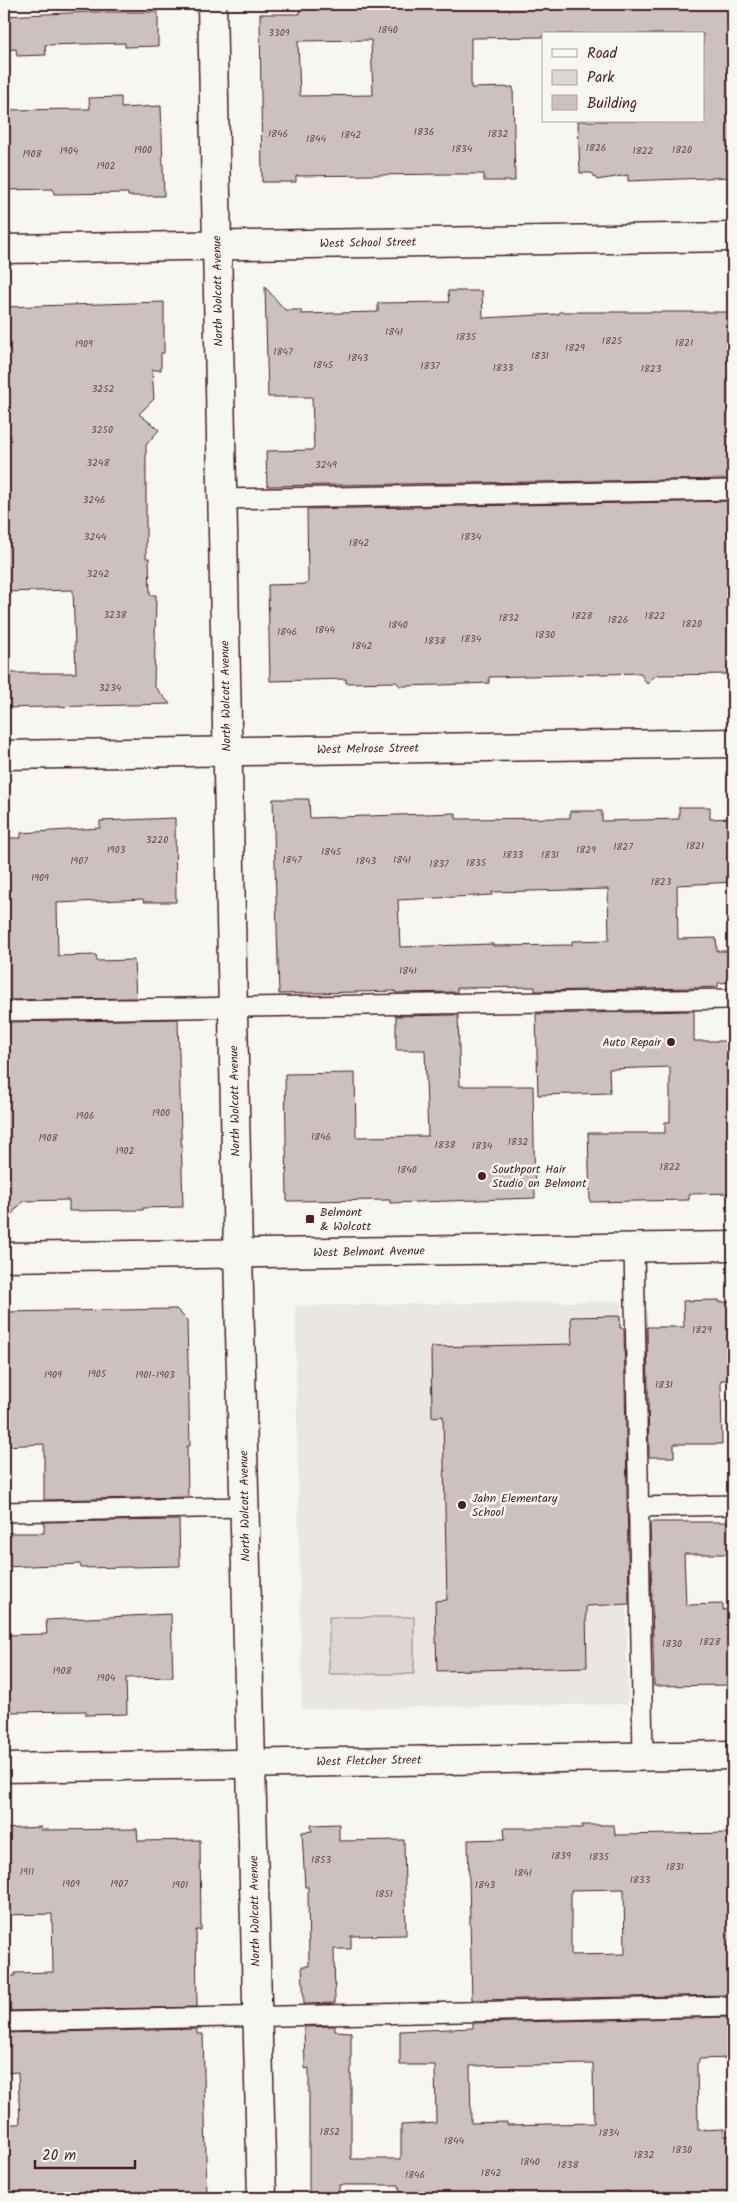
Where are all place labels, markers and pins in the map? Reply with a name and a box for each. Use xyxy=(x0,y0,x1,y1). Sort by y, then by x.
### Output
place label: Auto Repair xyxy=(602,1033,662,1052)
marker: Auto Repair xyxy=(665,1036,677,1048)
place label: Southport Hair Studio on Belmont xyxy=(492,1160,587,1193)
marker: Southport Hair Studio on Belmont xyxy=(476,1170,488,1182)
place label: Belmont & Wolcott xyxy=(320,1203,371,1236)
marker: Belmont & Wolcott xyxy=(304,1213,316,1225)
place label: Jahn Elementary School xyxy=(472,1489,558,1522)
marker: Jahn Elementary School xyxy=(456,1499,468,1511)

